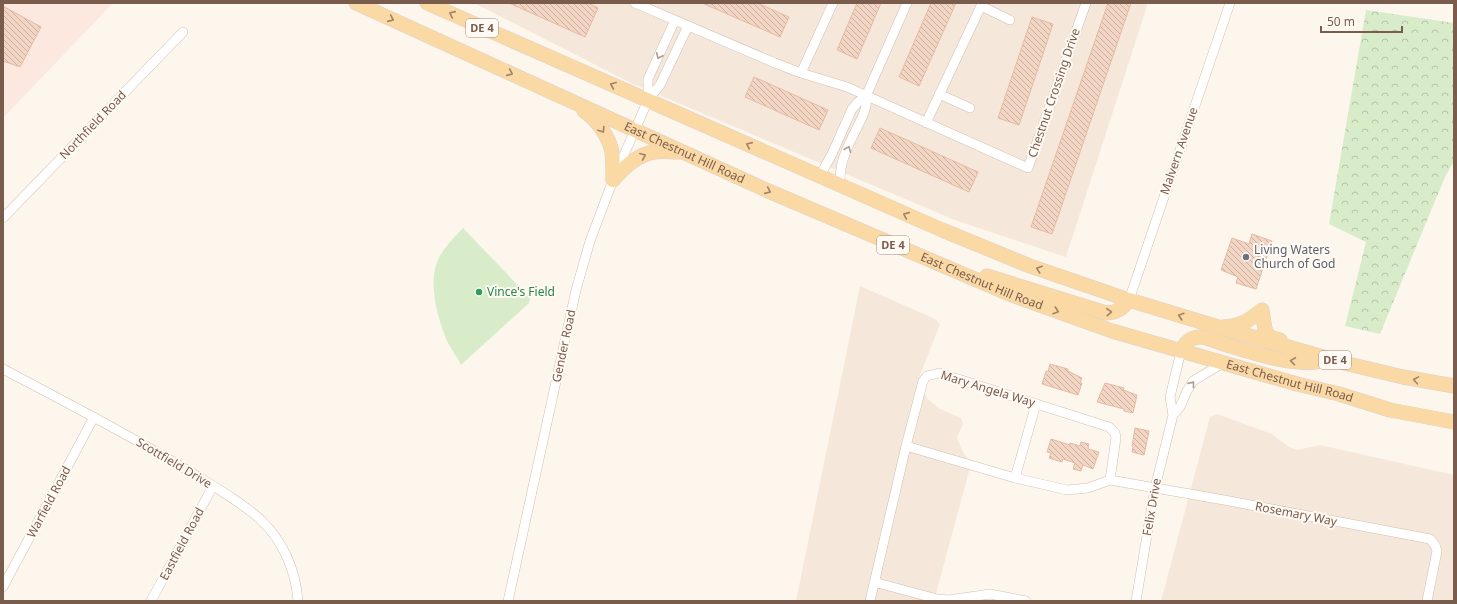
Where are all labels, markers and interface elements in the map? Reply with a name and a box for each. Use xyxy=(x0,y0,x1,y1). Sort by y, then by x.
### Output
scale bar xyxy=(1321,8,1402,34)
one-way arrow xyxy=(448,11,456,19)
text: 50 m xyxy=(1327,13,1355,30)
one-way arrow xyxy=(387,14,395,22)
road number: DE 4 xyxy=(466,19,498,37)
street label: Chestnut Crossing Drive xyxy=(1023,26,1084,160)
one-way arrow xyxy=(656,51,664,59)
one-way arrow xyxy=(505,68,513,76)
one-way arrow xyxy=(609,81,616,89)
street label: Northfield Road xyxy=(55,87,130,163)
street label: Malvern Avenue xyxy=(1156,105,1201,197)
street label: East Chestnut Hill Road xyxy=(622,117,748,187)
one-way arrow xyxy=(597,126,604,133)
one-way arrow xyxy=(745,142,753,150)
one-way arrow xyxy=(843,145,851,152)
one-way arrow xyxy=(639,153,646,161)
one-way arrow xyxy=(764,186,771,194)
one-way arrow xyxy=(903,212,911,220)
road number: DE 4 xyxy=(877,236,909,254)
place label: Living Waters Church of God xyxy=(1254,241,1335,272)
street label: East Chestnut Hill Road xyxy=(918,248,1046,314)
marker: Living Waters Church of God xyxy=(1241,252,1251,262)
one-way arrow xyxy=(1036,265,1043,273)
place label: Vince's Field xyxy=(487,283,555,300)
marker: Vince's Field xyxy=(474,287,484,297)
one-way arrow xyxy=(1052,306,1059,315)
street label: Gender Road xyxy=(548,308,580,384)
one-way arrow xyxy=(1106,308,1113,317)
one-way arrow xyxy=(1178,312,1185,321)
road number: DE 4 xyxy=(1319,351,1351,369)
street label: East Chestnut Hill Road xyxy=(1224,355,1356,406)
one-way arrow xyxy=(1290,357,1296,366)
street label: Mary Angela Way xyxy=(939,366,1038,411)
one-way arrow xyxy=(1413,376,1419,384)
one-way arrow xyxy=(1188,381,1195,388)
street label: Scottfield Drive xyxy=(133,433,215,492)
street label: Warfield Road xyxy=(22,463,75,541)
street label: Felix Drive xyxy=(1138,476,1165,537)
street label: Rosemary Way xyxy=(1254,497,1339,530)
street label: Eastfield Road xyxy=(155,504,208,583)

